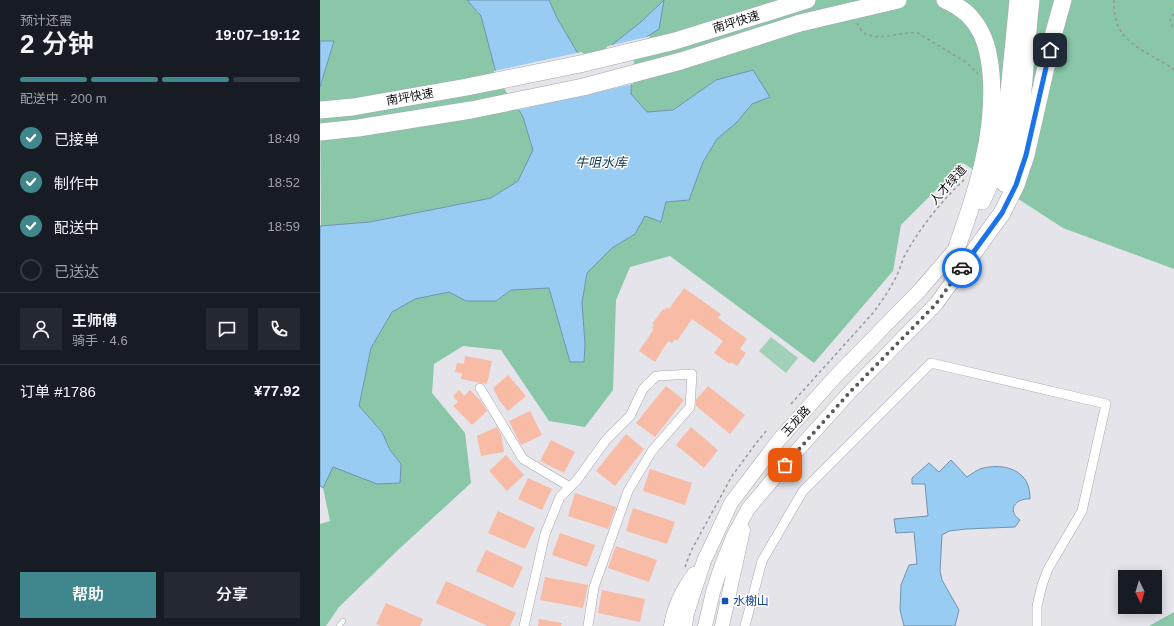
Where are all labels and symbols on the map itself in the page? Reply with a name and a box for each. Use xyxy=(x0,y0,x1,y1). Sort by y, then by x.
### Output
street label: 南坪快速 xyxy=(711,8,761,36)
pin xyxy=(1033,33,1067,67)
street label: 南坪快速 xyxy=(385,86,435,108)
water label: 牛咀水库 xyxy=(575,155,629,170)
street label: 人才绿道 xyxy=(927,162,969,208)
courier xyxy=(942,248,982,288)
street label: 玉龙路 xyxy=(779,403,813,439)
pin xyxy=(768,448,802,482)
north arrow xyxy=(1118,570,1162,614)
place label: 水榭山 xyxy=(733,594,769,608)
marker: 水榭山 xyxy=(720,596,730,606)

